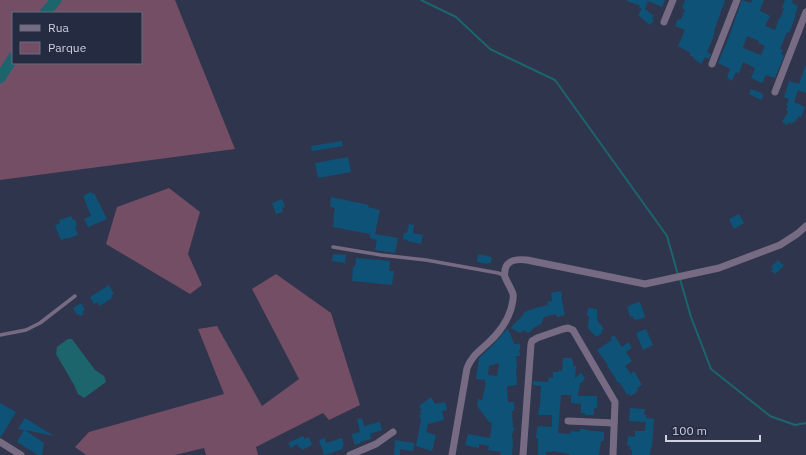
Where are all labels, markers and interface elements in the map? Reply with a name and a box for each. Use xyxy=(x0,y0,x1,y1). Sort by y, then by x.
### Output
legend xyxy=(12,12,142,64)
text: Rua xyxy=(48,20,69,35)
text: Parque xyxy=(48,40,87,55)
scale bar xyxy=(666,417,760,443)
text: 100 m xyxy=(672,423,707,438)

